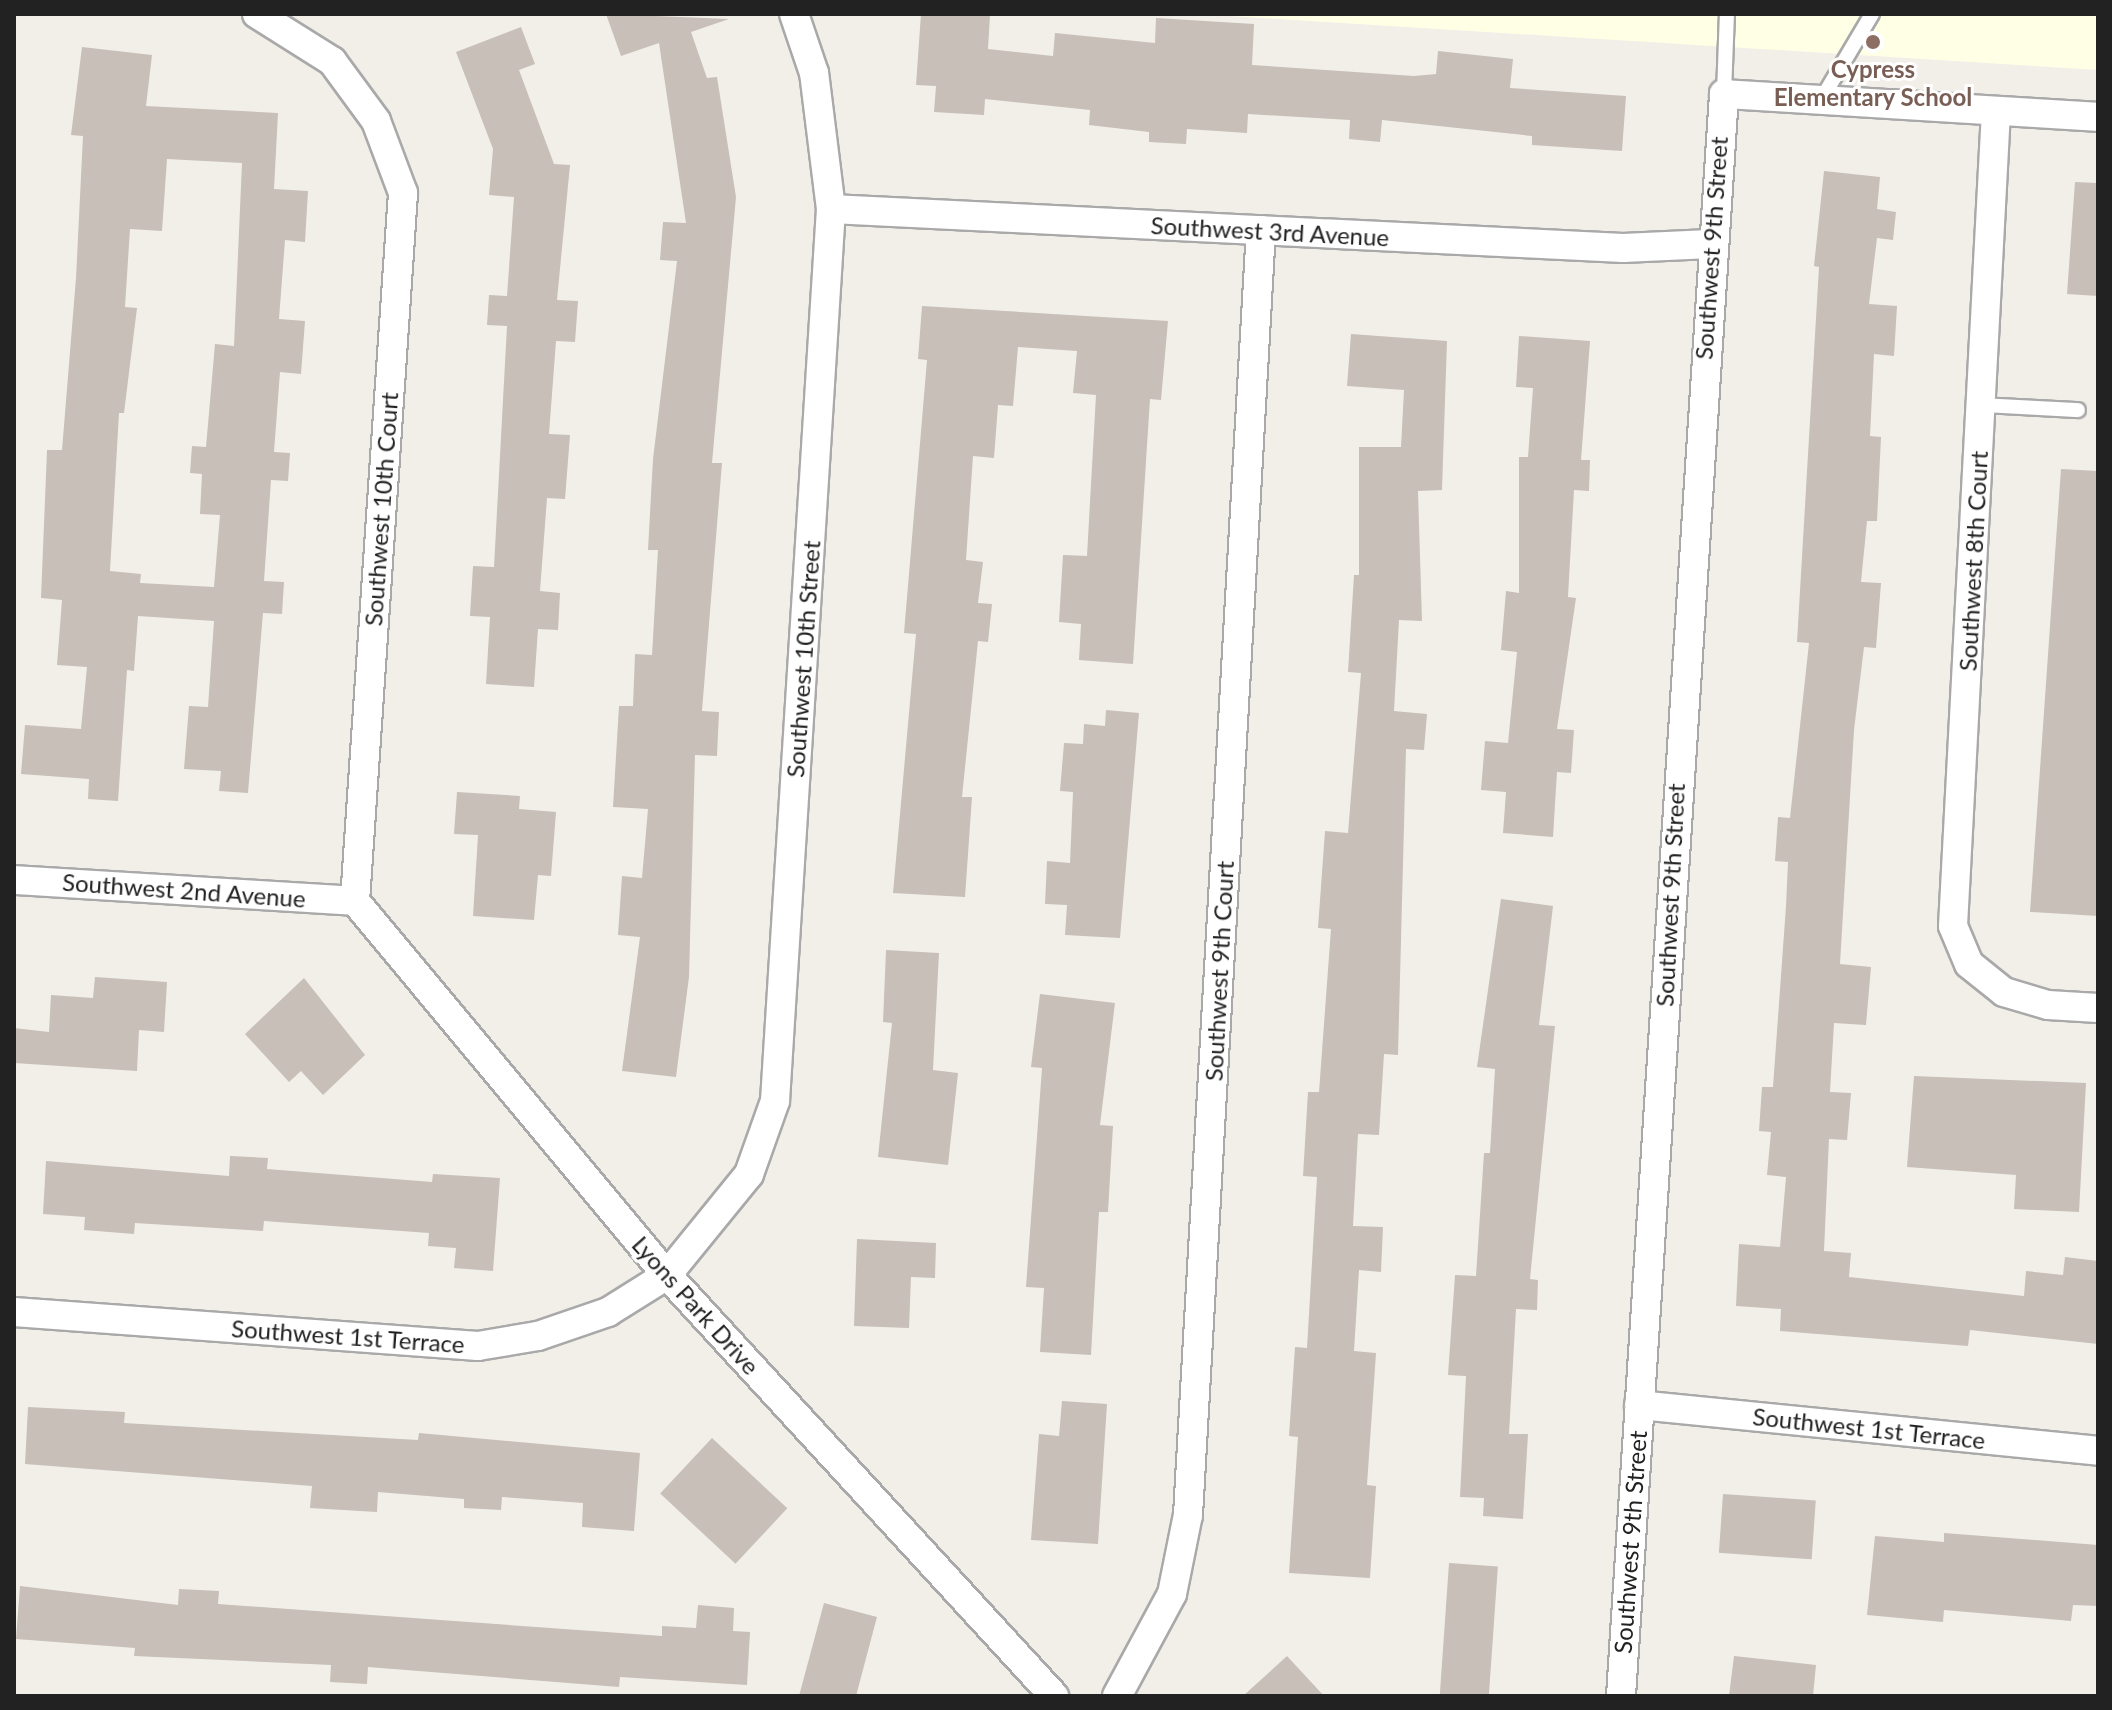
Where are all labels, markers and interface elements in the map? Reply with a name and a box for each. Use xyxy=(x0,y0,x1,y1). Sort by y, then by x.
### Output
marker: Cypress Elementary School xyxy=(1864,33,1882,51)
place label: Cypress Elementary School xyxy=(1773,55,1973,111)
street label: Southwest 9th Street xyxy=(1689,135,1733,361)
street label: Southwest 3rd Avenue xyxy=(1150,210,1390,252)
street label: Southwest 10th Court xyxy=(358,391,404,627)
street label: Southwest 8th Court xyxy=(1953,450,1993,672)
street label: Southwest 10th Street xyxy=(780,540,826,778)
street label: Southwest 9th Street xyxy=(1650,783,1690,1007)
street label: Southwest 9th Court xyxy=(1199,860,1239,1082)
street label: Southwest 2nd Avenue xyxy=(61,867,307,913)
street label: Lyons Park Drive xyxy=(626,1230,766,1380)
street label: Southwest 1st Terrace xyxy=(230,1313,466,1359)
street label: Southwest 1st Terrace xyxy=(1751,1401,1987,1455)
street label: Southwest 9th Street xyxy=(1608,1429,1652,1655)

